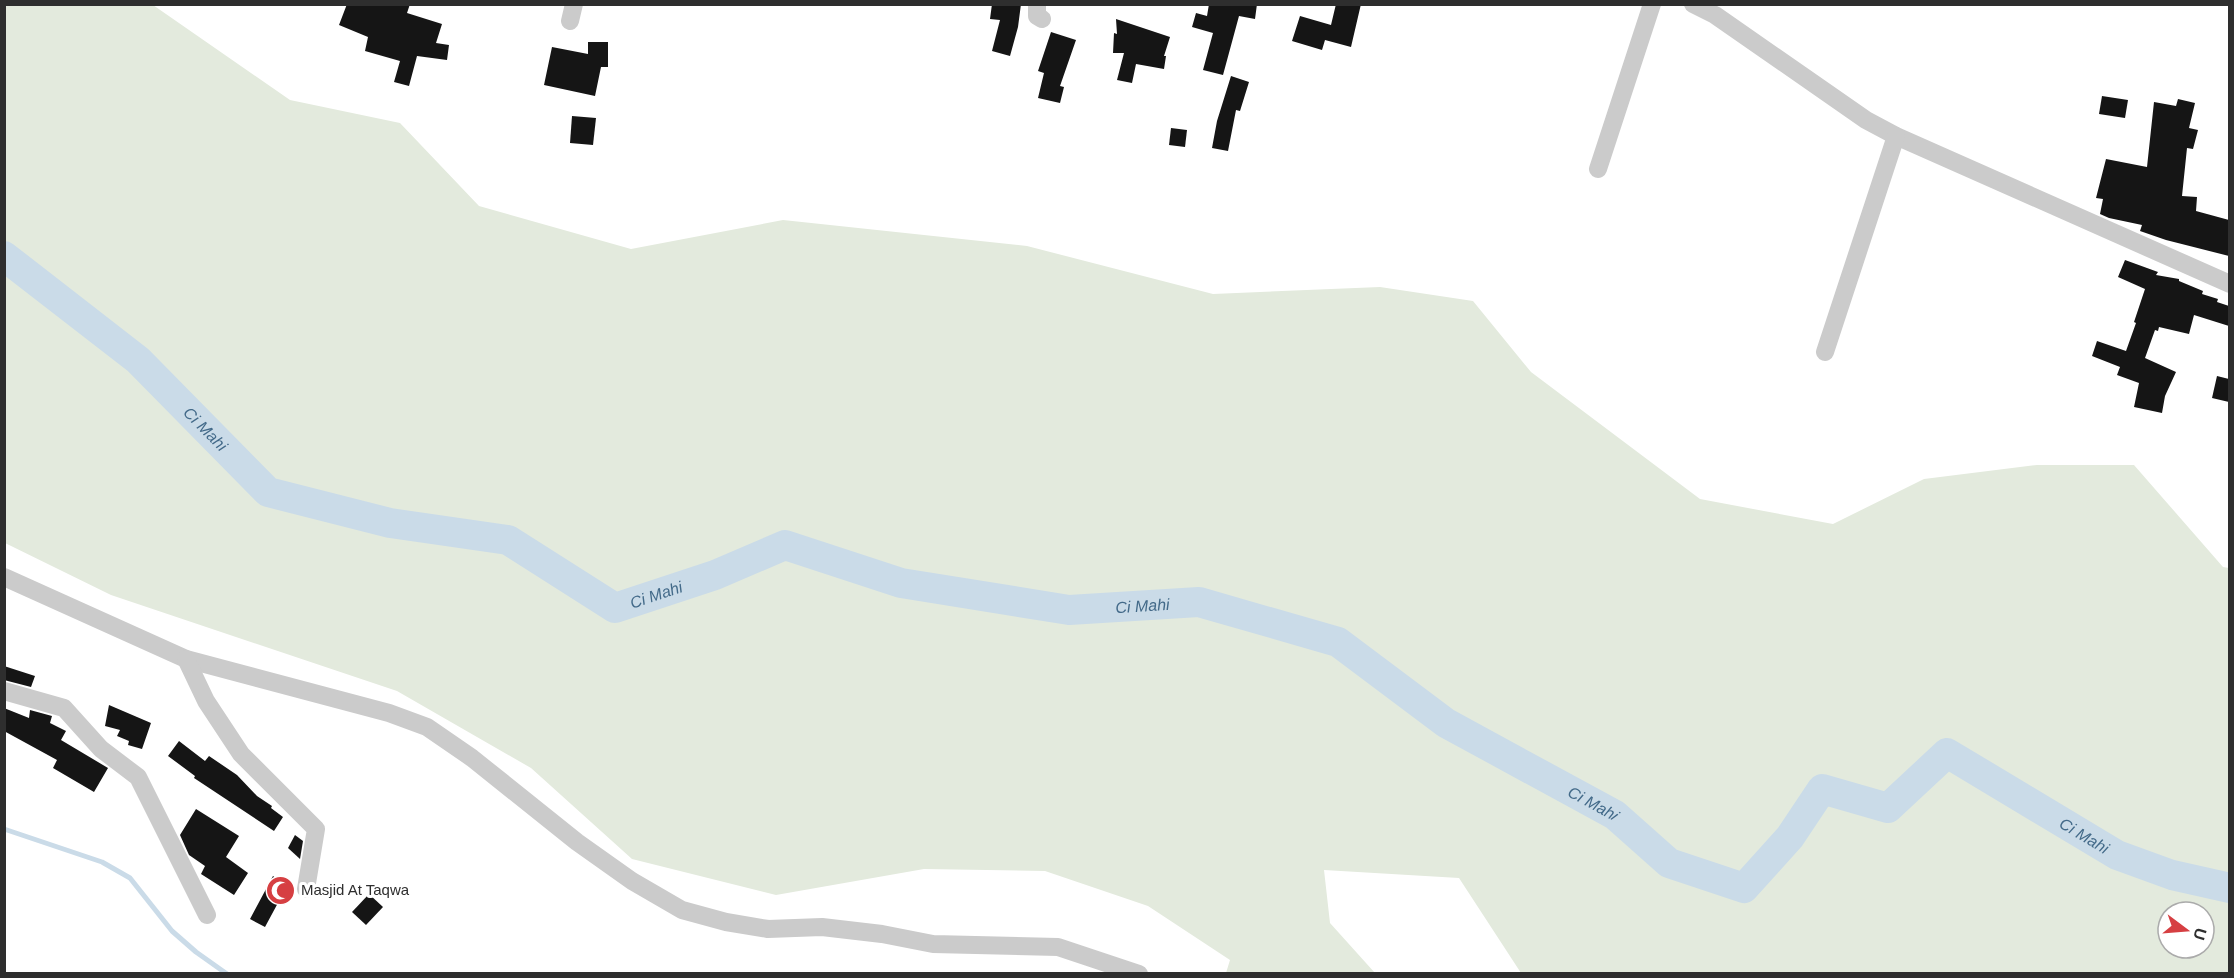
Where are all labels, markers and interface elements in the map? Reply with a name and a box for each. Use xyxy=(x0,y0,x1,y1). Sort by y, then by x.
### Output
water label: Ci Mahi xyxy=(180,404,231,455)
water label: Ci Mahi xyxy=(628,578,685,612)
water label: Ci Mahi xyxy=(1115,596,1170,616)
water label: Ci Mahi xyxy=(1565,783,1622,824)
water label: Ci Mahi xyxy=(2056,815,2112,857)
mosque icon: Masjid At Taqwa xyxy=(264,874,296,906)
place label: Masjid At Taqwa xyxy=(301,881,410,898)
north arrow xyxy=(2156,900,2216,960)
text: U xyxy=(2190,926,2210,942)

